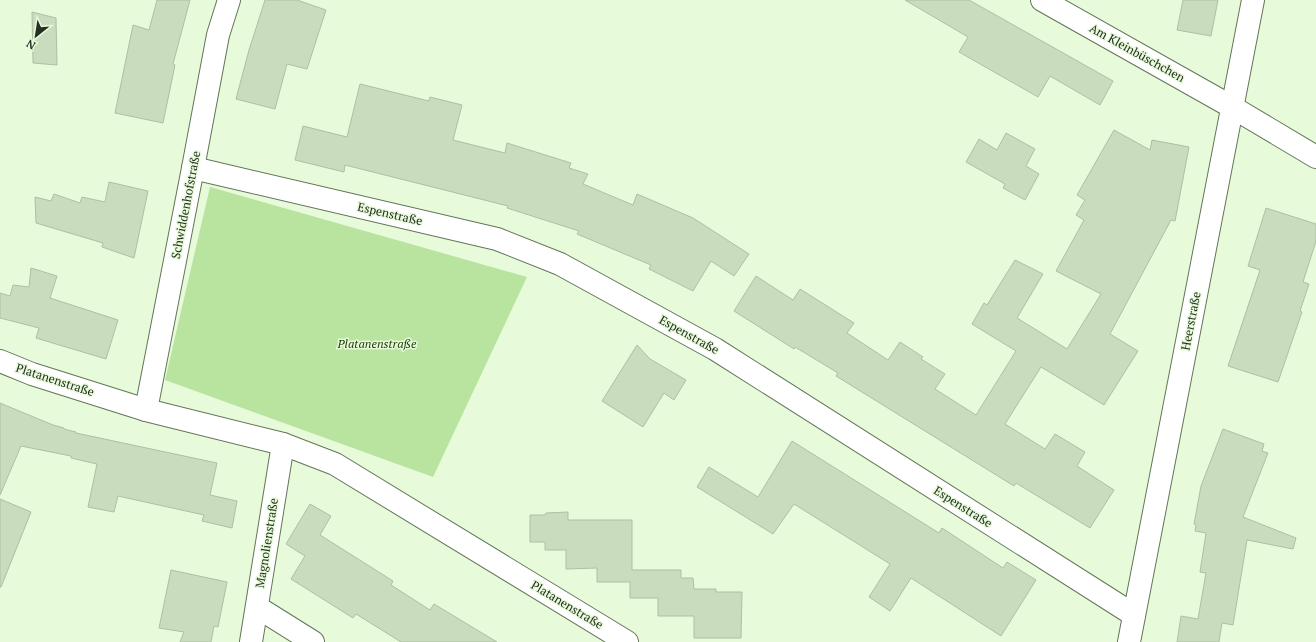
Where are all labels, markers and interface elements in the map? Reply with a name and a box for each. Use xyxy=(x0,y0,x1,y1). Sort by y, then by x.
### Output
north arrow xyxy=(16,16,56,56)
street label: Am Kleinbüschchen xyxy=(1087,20,1188,85)
text: N xyxy=(23,36,38,53)
street label: Schwiddenhofstraße xyxy=(168,150,203,260)
street label: Espenstraße xyxy=(356,199,424,228)
street label: Heerstraße xyxy=(1177,290,1204,352)
street label: Espenstraße xyxy=(657,312,722,357)
park label: Platanenstraße xyxy=(337,336,417,351)
street label: Platanenstraße xyxy=(14,360,96,399)
street label: Espenstraße xyxy=(931,483,995,530)
street label: Magnolienstraße xyxy=(252,497,281,589)
street label: Platanenstraße xyxy=(528,577,606,632)

